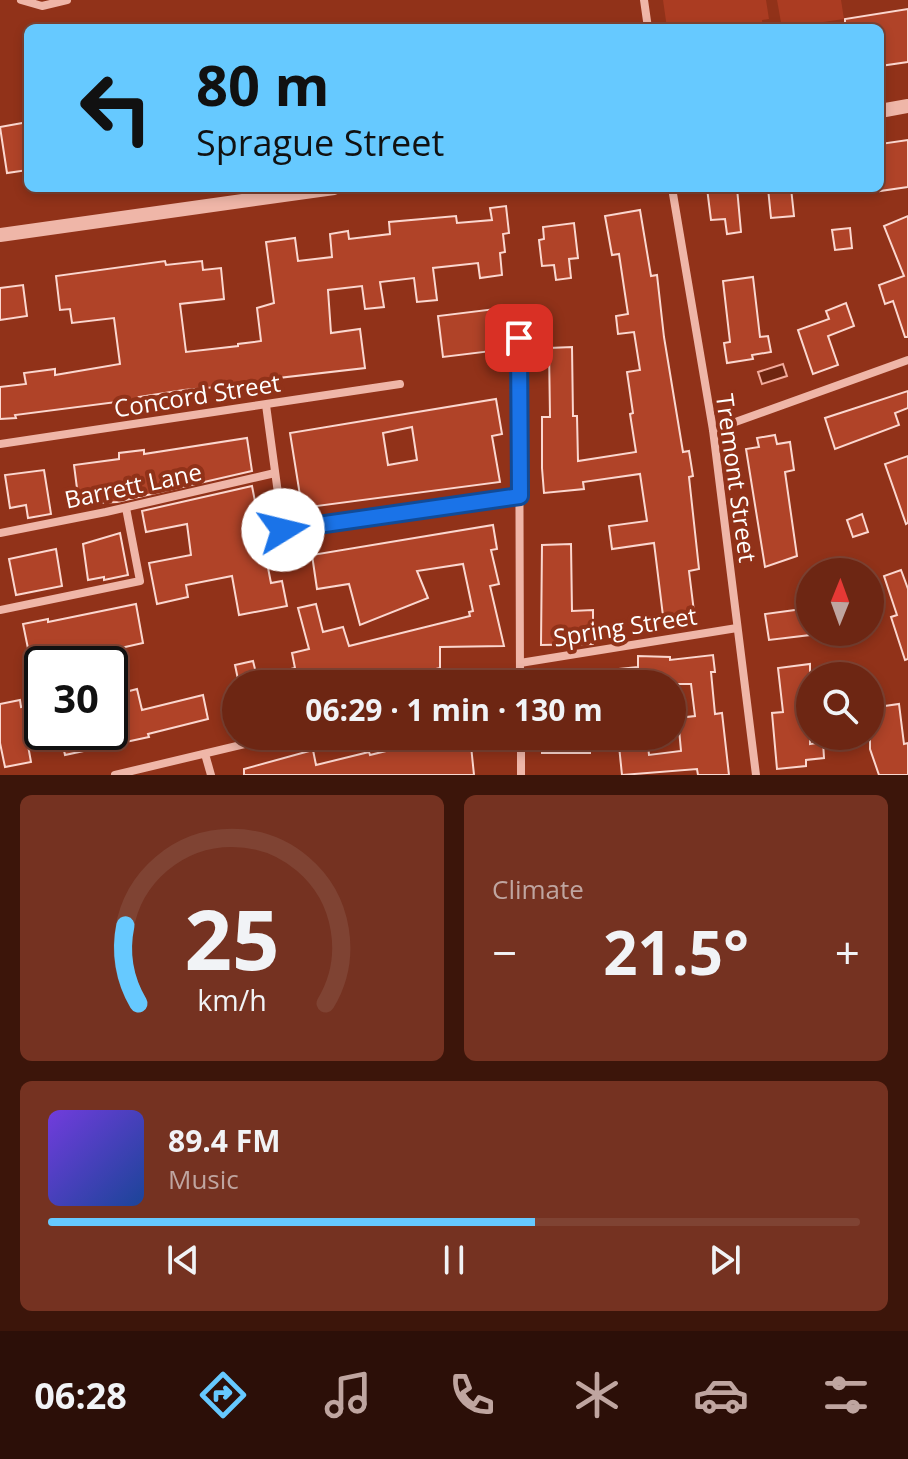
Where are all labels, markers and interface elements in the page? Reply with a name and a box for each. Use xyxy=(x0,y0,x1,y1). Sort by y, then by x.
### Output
text: 80 m xyxy=(196,46,330,122)
icon: left xyxy=(64,56,168,160)
text: Sprague Street xyxy=(196,118,444,167)
pin xyxy=(485,304,553,372)
icon: arrive xyxy=(497,316,541,360)
street label: Concord Street xyxy=(111,366,283,424)
street label: Tremont Street xyxy=(709,392,765,564)
street label: Barrett Lane xyxy=(61,454,205,516)
position arrow xyxy=(241,488,325,572)
north arrow xyxy=(796,558,884,646)
map controls xyxy=(796,558,884,750)
street label: Spring Street xyxy=(551,598,699,654)
speed limit sign: 30 xyxy=(24,646,128,750)
button: search xyxy=(796,662,884,750)
text: 06:29 · 1 min · 130 m xyxy=(305,689,603,730)
text: Climate xyxy=(492,871,584,907)
text: 25 xyxy=(184,881,280,994)
text: 21.5° xyxy=(603,911,749,993)
text: − xyxy=(492,922,517,982)
text: + xyxy=(835,922,860,982)
text: km/h xyxy=(197,980,267,1019)
text: 89.4 FM xyxy=(168,1120,281,1161)
text: Music xyxy=(168,1161,239,1197)
icon: previous xyxy=(161,1238,205,1282)
icon: pause xyxy=(432,1238,476,1282)
icon: next xyxy=(703,1238,747,1282)
icon: directions xyxy=(195,1367,251,1423)
icon: music xyxy=(320,1367,376,1423)
icon: phone xyxy=(444,1367,500,1423)
icon: climate xyxy=(569,1367,625,1423)
icon: car xyxy=(693,1367,749,1423)
icon: filters xyxy=(818,1367,874,1423)
text: 06:28 xyxy=(34,1371,127,1420)

